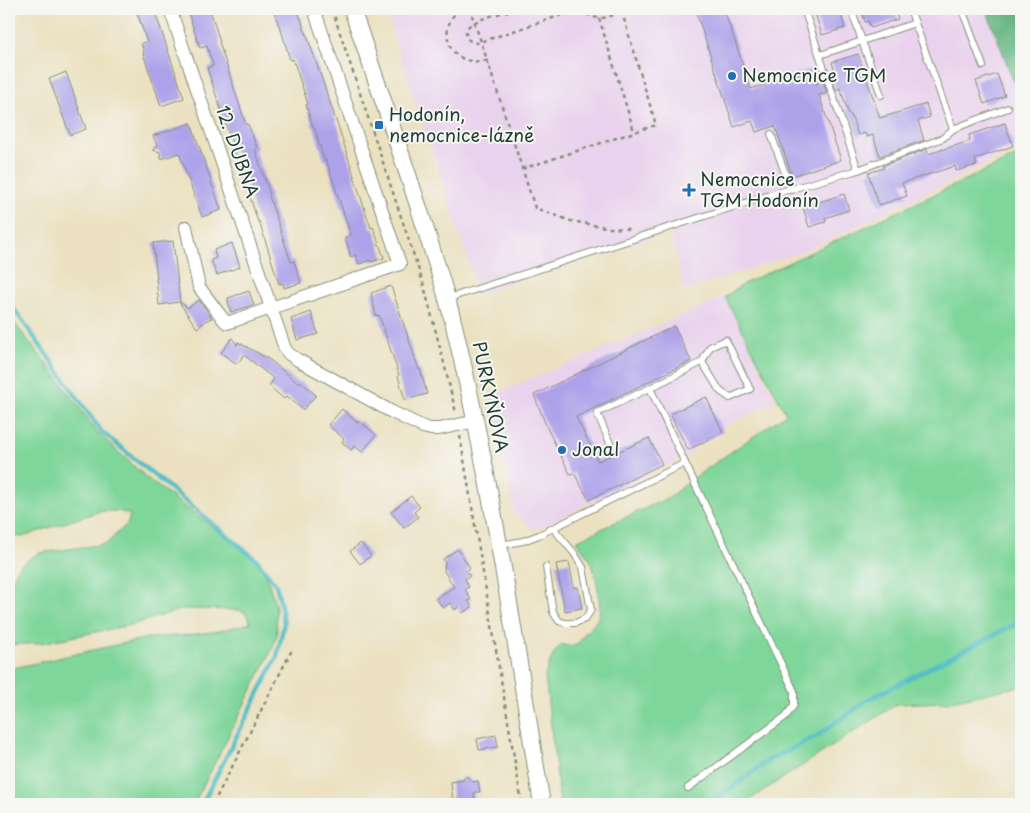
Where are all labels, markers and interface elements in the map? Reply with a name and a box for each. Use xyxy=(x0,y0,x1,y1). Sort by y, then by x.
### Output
place label: Nemocnice TGM xyxy=(742,61,886,88)
marker: Nemocnice TGM xyxy=(726,70,738,82)
place label: Hodonín, nemocnice-lázně xyxy=(389,100,534,148)
street label: 12. DUBNA xyxy=(210,102,267,202)
marker: Hodonín, nemocnice-lázně xyxy=(373,119,385,131)
place label: Nemocnice TGM Hodonín xyxy=(700,165,819,213)
marker: Nemocnice TGM Hodonín xyxy=(682,183,696,197)
street label: PURKYŇOVA xyxy=(467,339,516,455)
place label: Jonal xyxy=(572,435,619,462)
marker: Jonal xyxy=(556,444,568,456)

